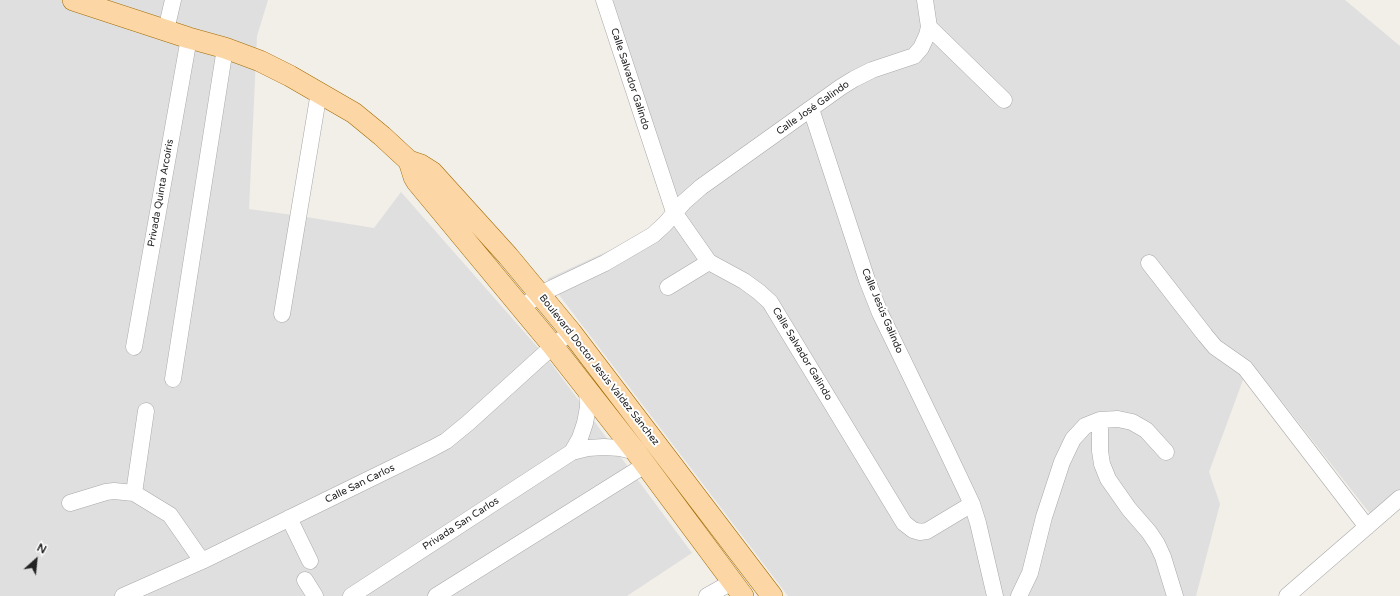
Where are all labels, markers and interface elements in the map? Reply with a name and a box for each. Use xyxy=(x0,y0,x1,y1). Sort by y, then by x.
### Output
street label: Calle Salvador Galindo xyxy=(608,27,652,131)
street label: Calle José Galindo xyxy=(774,78,852,138)
street label: Privada Quinta Arcoíris xyxy=(146,138,176,248)
street label: Calle Jesús Galindo xyxy=(859,267,905,355)
street label: Boulevard Doctor Jesús Valdez Sánchez xyxy=(536,292,662,448)
street label: Calle Salvador Galindo xyxy=(769,305,835,403)
street label: Calle San Carlos xyxy=(323,462,397,506)
street label: Privada San Carlos xyxy=(421,495,501,553)
north arrow xyxy=(16,540,56,580)
text: N xyxy=(35,541,49,557)

